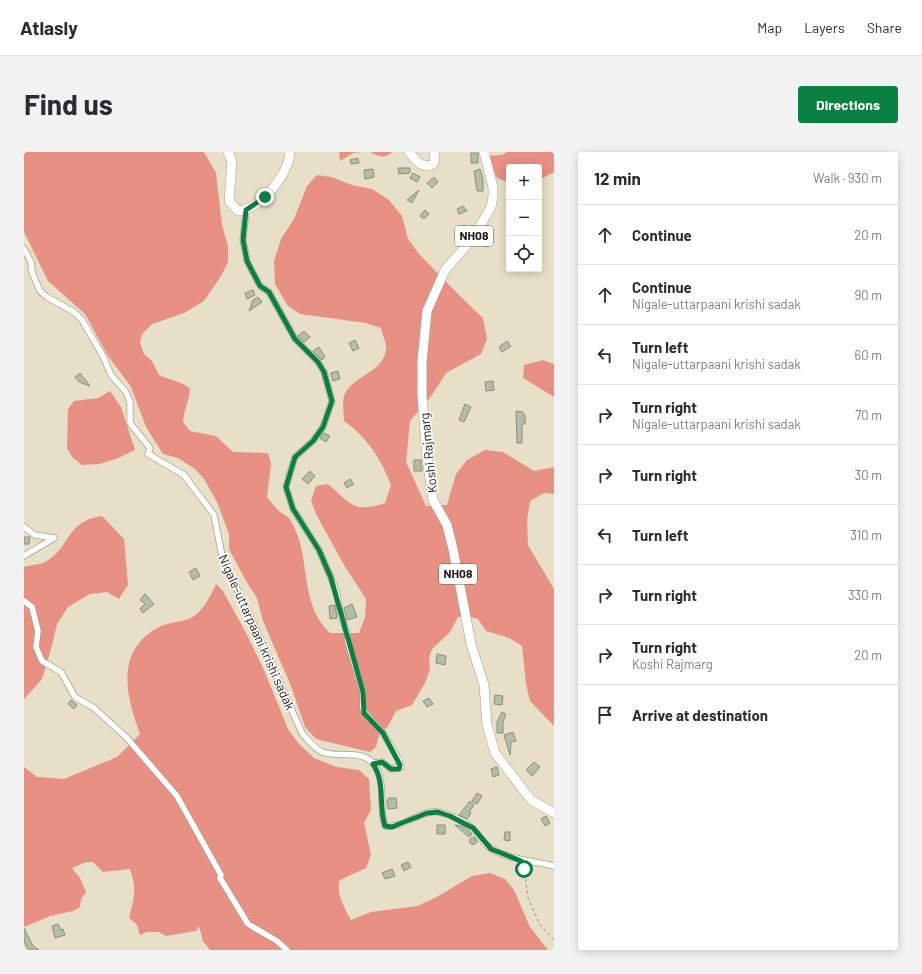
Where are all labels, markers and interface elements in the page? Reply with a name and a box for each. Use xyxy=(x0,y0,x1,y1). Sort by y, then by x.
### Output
text: Atlasly xyxy=(20,16,78,39)
text: Map xyxy=(757,19,782,36)
text: Layers xyxy=(804,19,845,36)
text: Share xyxy=(867,19,902,36)
button: Directions xyxy=(798,86,898,123)
text: Find us xyxy=(24,87,113,121)
map controls xyxy=(506,164,542,272)
button: + xyxy=(506,164,542,200)
text: 12 min xyxy=(594,168,641,188)
text: Walk · 930 m xyxy=(813,170,882,186)
route end xyxy=(256,188,274,206)
button: − xyxy=(506,200,542,236)
icon: ahead xyxy=(594,224,616,246)
road number: NH08 xyxy=(455,226,493,246)
text: Continue xyxy=(632,226,692,244)
text: 20 m xyxy=(854,227,882,243)
button: locate xyxy=(506,236,542,272)
text: Continue xyxy=(632,278,692,296)
icon: ahead xyxy=(594,284,616,306)
text: 90 m xyxy=(855,287,882,303)
text: Nigale-uttarpaani krishi sadak xyxy=(632,296,801,312)
text: Turn left xyxy=(632,338,688,356)
icon: left xyxy=(594,344,616,366)
text: 60 m xyxy=(855,347,882,363)
text: Nigale-uttarpaani krishi sadak xyxy=(632,356,801,372)
text: Turn right xyxy=(632,398,697,416)
icon: right xyxy=(594,404,616,426)
text: 70 m xyxy=(855,407,882,423)
street label: Koshi Rajmarg xyxy=(416,412,440,494)
text: Nigale-uttarpaani krishi sadak xyxy=(632,416,801,432)
icon: right xyxy=(594,464,616,486)
text: Turn right xyxy=(632,466,697,484)
text: 30 m xyxy=(855,467,882,483)
icon: left xyxy=(594,524,616,546)
text: Turn left xyxy=(632,526,688,544)
text: 310 m xyxy=(850,527,882,543)
street label: Nigale-uttarpaani krishi sadak xyxy=(215,552,299,713)
road number: NH08 xyxy=(439,564,477,584)
icon: right xyxy=(594,584,616,606)
text: Turn right xyxy=(632,586,697,604)
text: 330 m xyxy=(848,587,882,603)
text: Turn right xyxy=(632,638,697,656)
icon: right xyxy=(594,644,616,666)
text: 20 m xyxy=(854,647,882,663)
text: Koshi Rajmarg xyxy=(632,656,713,672)
icon: arrive xyxy=(594,704,616,726)
text: Arrive at destination xyxy=(632,706,768,724)
route start xyxy=(515,860,533,878)

